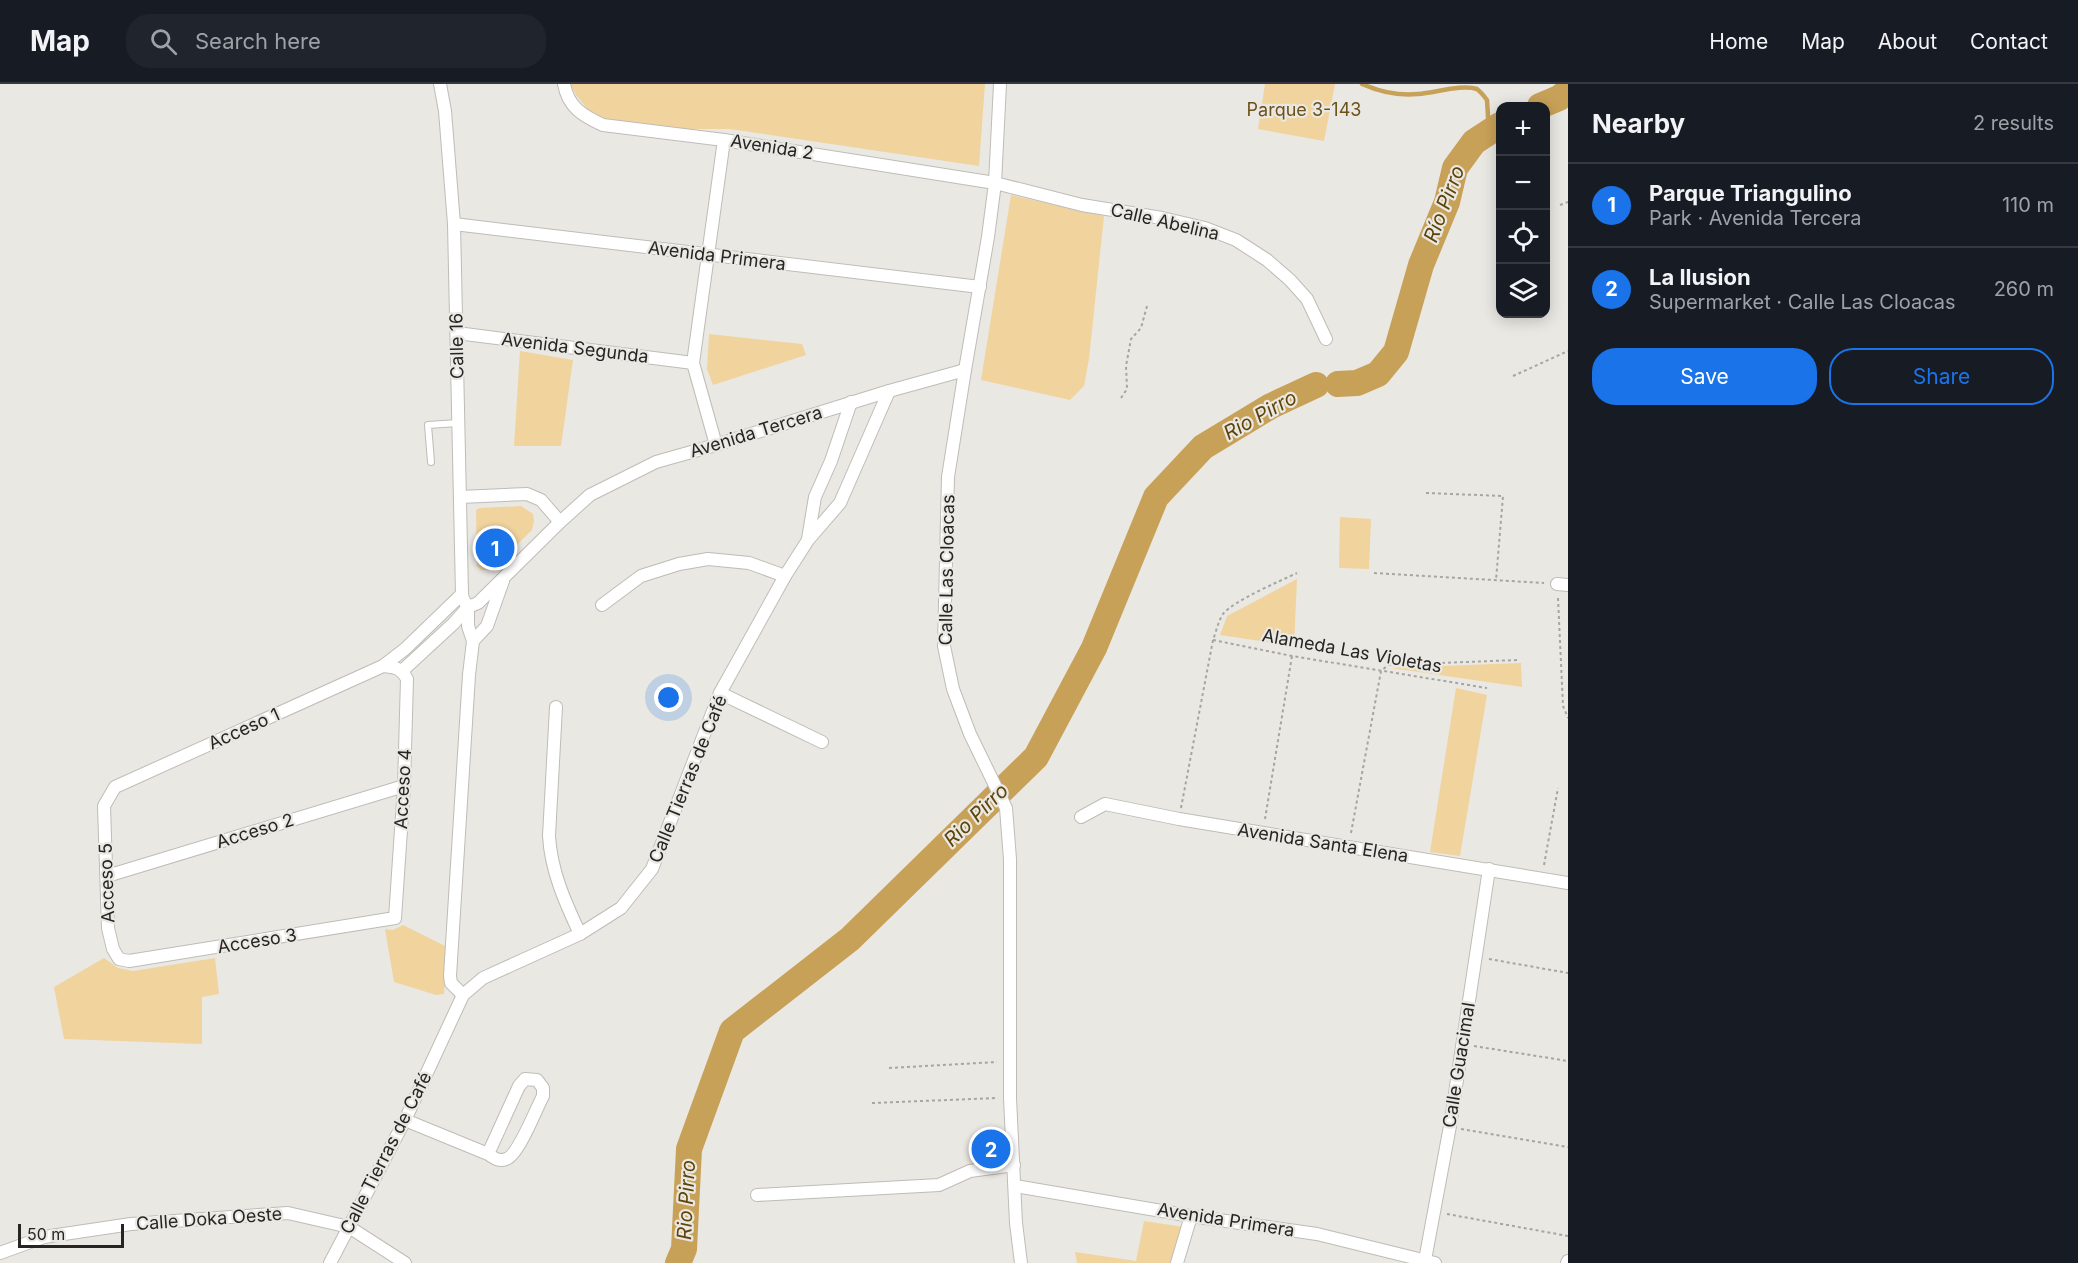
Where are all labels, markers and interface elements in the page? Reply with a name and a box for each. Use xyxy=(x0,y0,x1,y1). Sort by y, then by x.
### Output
search box xyxy=(126,14,546,68)
text: Map xyxy=(30,24,90,58)
icon: search xyxy=(147,25,180,58)
text: Search here xyxy=(195,28,321,54)
text: Home xyxy=(1709,29,1768,54)
text: Map xyxy=(1801,29,1845,54)
text: About xyxy=(1878,29,1937,54)
text: Contact xyxy=(1970,29,2048,54)
park label: Parque 3-143 xyxy=(1247,99,1361,120)
map controls xyxy=(1496,102,1550,318)
button: + xyxy=(1496,102,1550,156)
text: Nearby xyxy=(1592,108,1685,139)
text: 2 results xyxy=(1973,111,2054,135)
street label: Avenida 2 xyxy=(729,130,815,163)
button: − xyxy=(1496,156,1550,210)
water label: Río Pirro xyxy=(1418,162,1470,246)
text: Parque Triangulino xyxy=(1649,180,1852,206)
text: 1 xyxy=(1607,193,1616,217)
text: 110 m xyxy=(2002,193,2054,217)
street label: Calle Abelina xyxy=(1109,199,1222,244)
text: Park · Avenida Tercera xyxy=(1649,206,1862,230)
button: locate xyxy=(1496,210,1550,264)
street label: Avenida Primera xyxy=(647,237,787,274)
button: layers xyxy=(1496,264,1550,318)
text: La Ilusion xyxy=(1649,264,1751,290)
text: 2 xyxy=(1605,277,1618,301)
text: 260 m xyxy=(1994,277,2054,301)
text: Supermarket · Calle Las Cloacas xyxy=(1649,290,1956,314)
street label: Calle 16 xyxy=(445,313,468,379)
street label: Avenida Segunda xyxy=(500,328,650,367)
button: Save xyxy=(1592,348,1817,405)
button: Share xyxy=(1829,348,2054,405)
water label: Rio Pirro xyxy=(1219,385,1301,445)
street label: Avenida Tercera xyxy=(687,401,825,462)
street label: Calle Las Cloacas xyxy=(935,494,958,646)
pin: 1 xyxy=(476,526,514,570)
street label: Alameda Las Violetas xyxy=(1261,624,1444,677)
your location xyxy=(654,683,683,712)
street label: Calle Tierras de Café xyxy=(644,692,731,866)
street label: Acceso 1 xyxy=(205,703,283,754)
street label: Acceso 4 xyxy=(390,748,415,830)
water label: Rio Pirro xyxy=(939,779,1013,851)
street label: Acceso 2 xyxy=(214,809,296,852)
street label: Avenida Santa Elena xyxy=(1236,819,1410,866)
street label: Acceso 5 xyxy=(95,843,118,923)
street label: Acceso 3 xyxy=(216,924,298,957)
street label: Calle Guacimal xyxy=(1438,1001,1479,1129)
street label: Calle Tierras de Café xyxy=(336,1068,436,1237)
pin: 2 xyxy=(972,1126,1010,1172)
water label: Rio Pirro xyxy=(672,1159,700,1241)
street label: Avenida Primera xyxy=(1156,1198,1296,1241)
street label: Calle Doka Oeste xyxy=(135,1203,283,1234)
scale bar xyxy=(18,1221,124,1248)
text: 50 m xyxy=(27,1224,65,1244)

